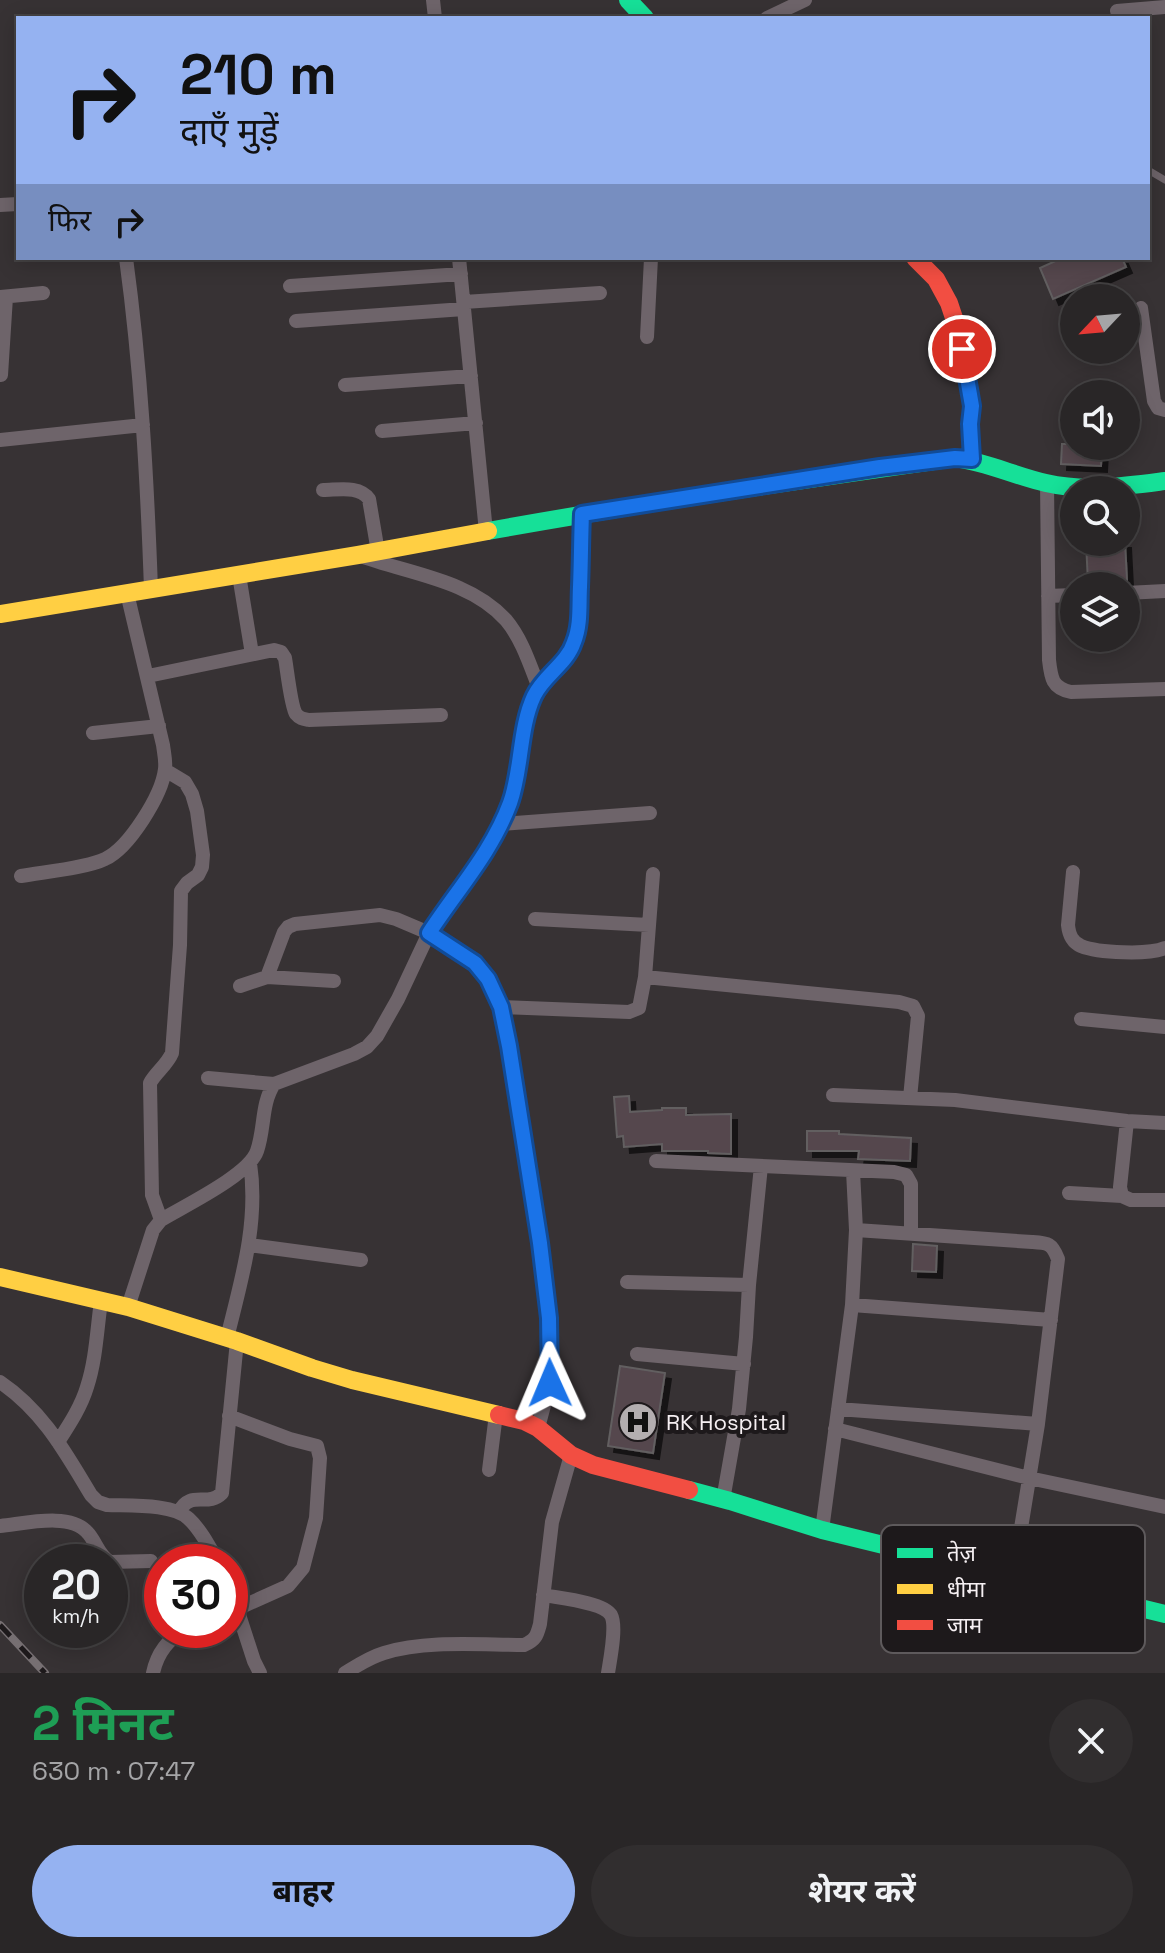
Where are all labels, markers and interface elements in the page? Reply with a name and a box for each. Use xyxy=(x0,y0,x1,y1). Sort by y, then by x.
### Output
text: 210 m xyxy=(180,39,337,110)
icon: right xyxy=(48,48,152,152)
text: दाएँ मुड़ें xyxy=(180,109,278,155)
icon: right xyxy=(107,200,151,244)
text: फिर xyxy=(48,201,91,240)
north arrow xyxy=(1060,284,1140,364)
map controls xyxy=(1060,284,1140,652)
pin xyxy=(928,315,996,383)
icon: arrive xyxy=(940,327,984,371)
button: sound xyxy=(1060,380,1140,460)
button: search xyxy=(1060,476,1140,556)
button: layers xyxy=(1060,572,1140,652)
position arrow xyxy=(508,1341,592,1425)
hospital icon: RK Hospital xyxy=(617,1401,659,1443)
place label: RK Hospital xyxy=(666,1408,786,1436)
legend xyxy=(881,1525,1145,1653)
text: तेज़ xyxy=(947,1539,977,1567)
speed limit sign: 30 xyxy=(144,1544,248,1648)
text: 20 xyxy=(51,1560,101,1611)
text: धीमा xyxy=(947,1575,985,1603)
text: km/h xyxy=(52,1603,100,1629)
text: जाम xyxy=(947,1611,983,1639)
text: 2 मिनट xyxy=(32,1693,173,1754)
button: close xyxy=(1049,1699,1133,1783)
text: 630 m · 07:47 xyxy=(32,1754,195,1788)
button: बाहर xyxy=(32,1845,575,1937)
button: शेयर करें xyxy=(591,1845,1133,1937)

